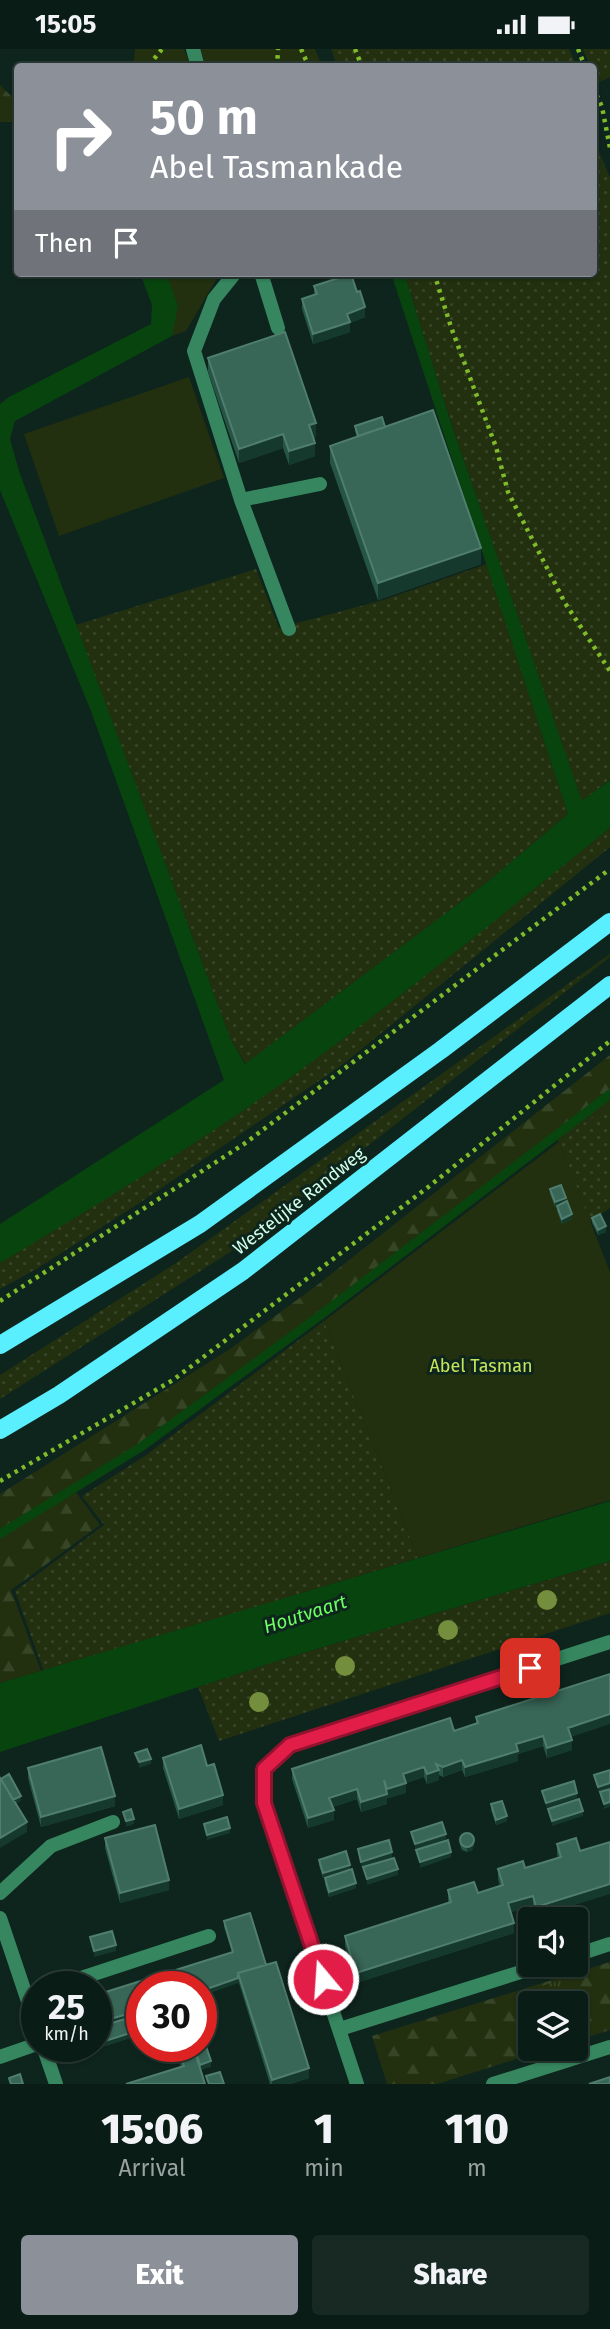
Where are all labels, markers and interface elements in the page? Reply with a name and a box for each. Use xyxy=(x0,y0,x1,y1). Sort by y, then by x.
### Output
text: 15:05 xyxy=(35,9,96,40)
text: 50 m xyxy=(150,88,258,147)
icon: right xyxy=(35,91,126,182)
text: Abel Tasmankade xyxy=(150,148,403,186)
icon: arrive xyxy=(107,224,145,262)
text: Then xyxy=(35,228,93,259)
street label: Westelijke Randweg xyxy=(228,1142,370,1259)
park label: Abel Tasman xyxy=(429,1355,533,1377)
water label: Houtvaart xyxy=(260,1590,350,1638)
pin xyxy=(500,1638,560,1698)
icon: arrive xyxy=(511,1649,549,1687)
map controls xyxy=(518,1907,588,2061)
button: sound xyxy=(518,1907,588,1977)
position arrow xyxy=(286,1942,360,2016)
speed limit sign: 30 xyxy=(126,1971,217,2062)
text: 25 xyxy=(48,1986,85,2028)
button: layers xyxy=(518,1991,588,2061)
text: km/h xyxy=(44,2023,89,2045)
text: 15:06 xyxy=(101,2104,203,2154)
text: 1 xyxy=(314,2104,334,2154)
text: 110 xyxy=(445,2104,509,2154)
text: Arrival xyxy=(118,2154,186,2182)
text: min xyxy=(304,2154,344,2182)
text: m xyxy=(467,2154,487,2182)
button: Exit xyxy=(21,2235,298,2315)
button: Share xyxy=(312,2235,589,2315)

